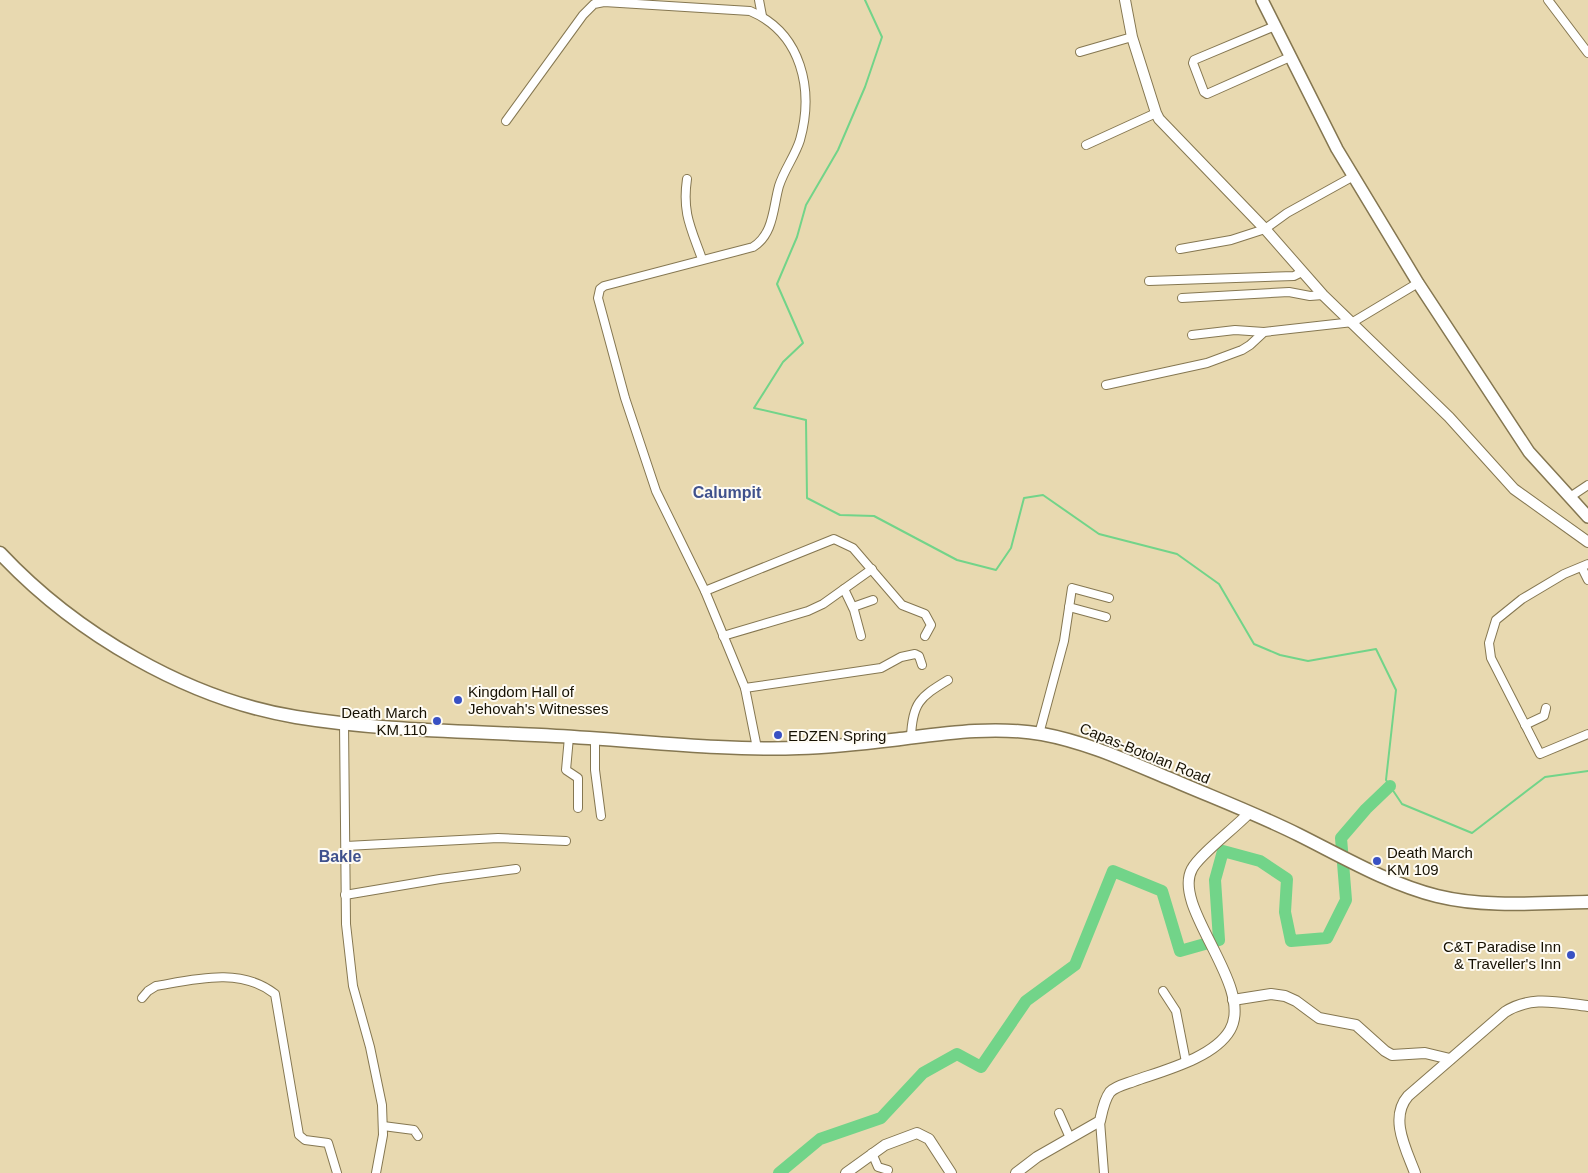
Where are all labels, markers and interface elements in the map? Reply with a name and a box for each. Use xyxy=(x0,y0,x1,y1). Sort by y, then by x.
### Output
district label: Calumpit xyxy=(693,484,762,501)
place label: Kingdom Hall of Jehovah's Witnesses xyxy=(468,683,608,717)
marker: Kingdom Hall of Jehovah's Witnesses xyxy=(452,694,464,706)
place label: Death March KM 110 xyxy=(341,704,427,738)
marker: Death March KM 110 xyxy=(431,715,443,727)
street label: Capas-Botolan Road xyxy=(1077,719,1213,787)
place label: EDZEN Spring xyxy=(788,727,886,744)
marker: EDZEN Spring xyxy=(772,729,784,741)
place label: Death March KM 109 xyxy=(1387,844,1473,878)
district label: Bakle xyxy=(319,848,361,865)
marker: Death March KM 109 xyxy=(1371,855,1383,867)
place label: C&T Paradise Inn & Traveller's Inn xyxy=(1443,938,1561,972)
marker: C&T Paradise Inn & Traveller's Inn xyxy=(1565,949,1577,961)

